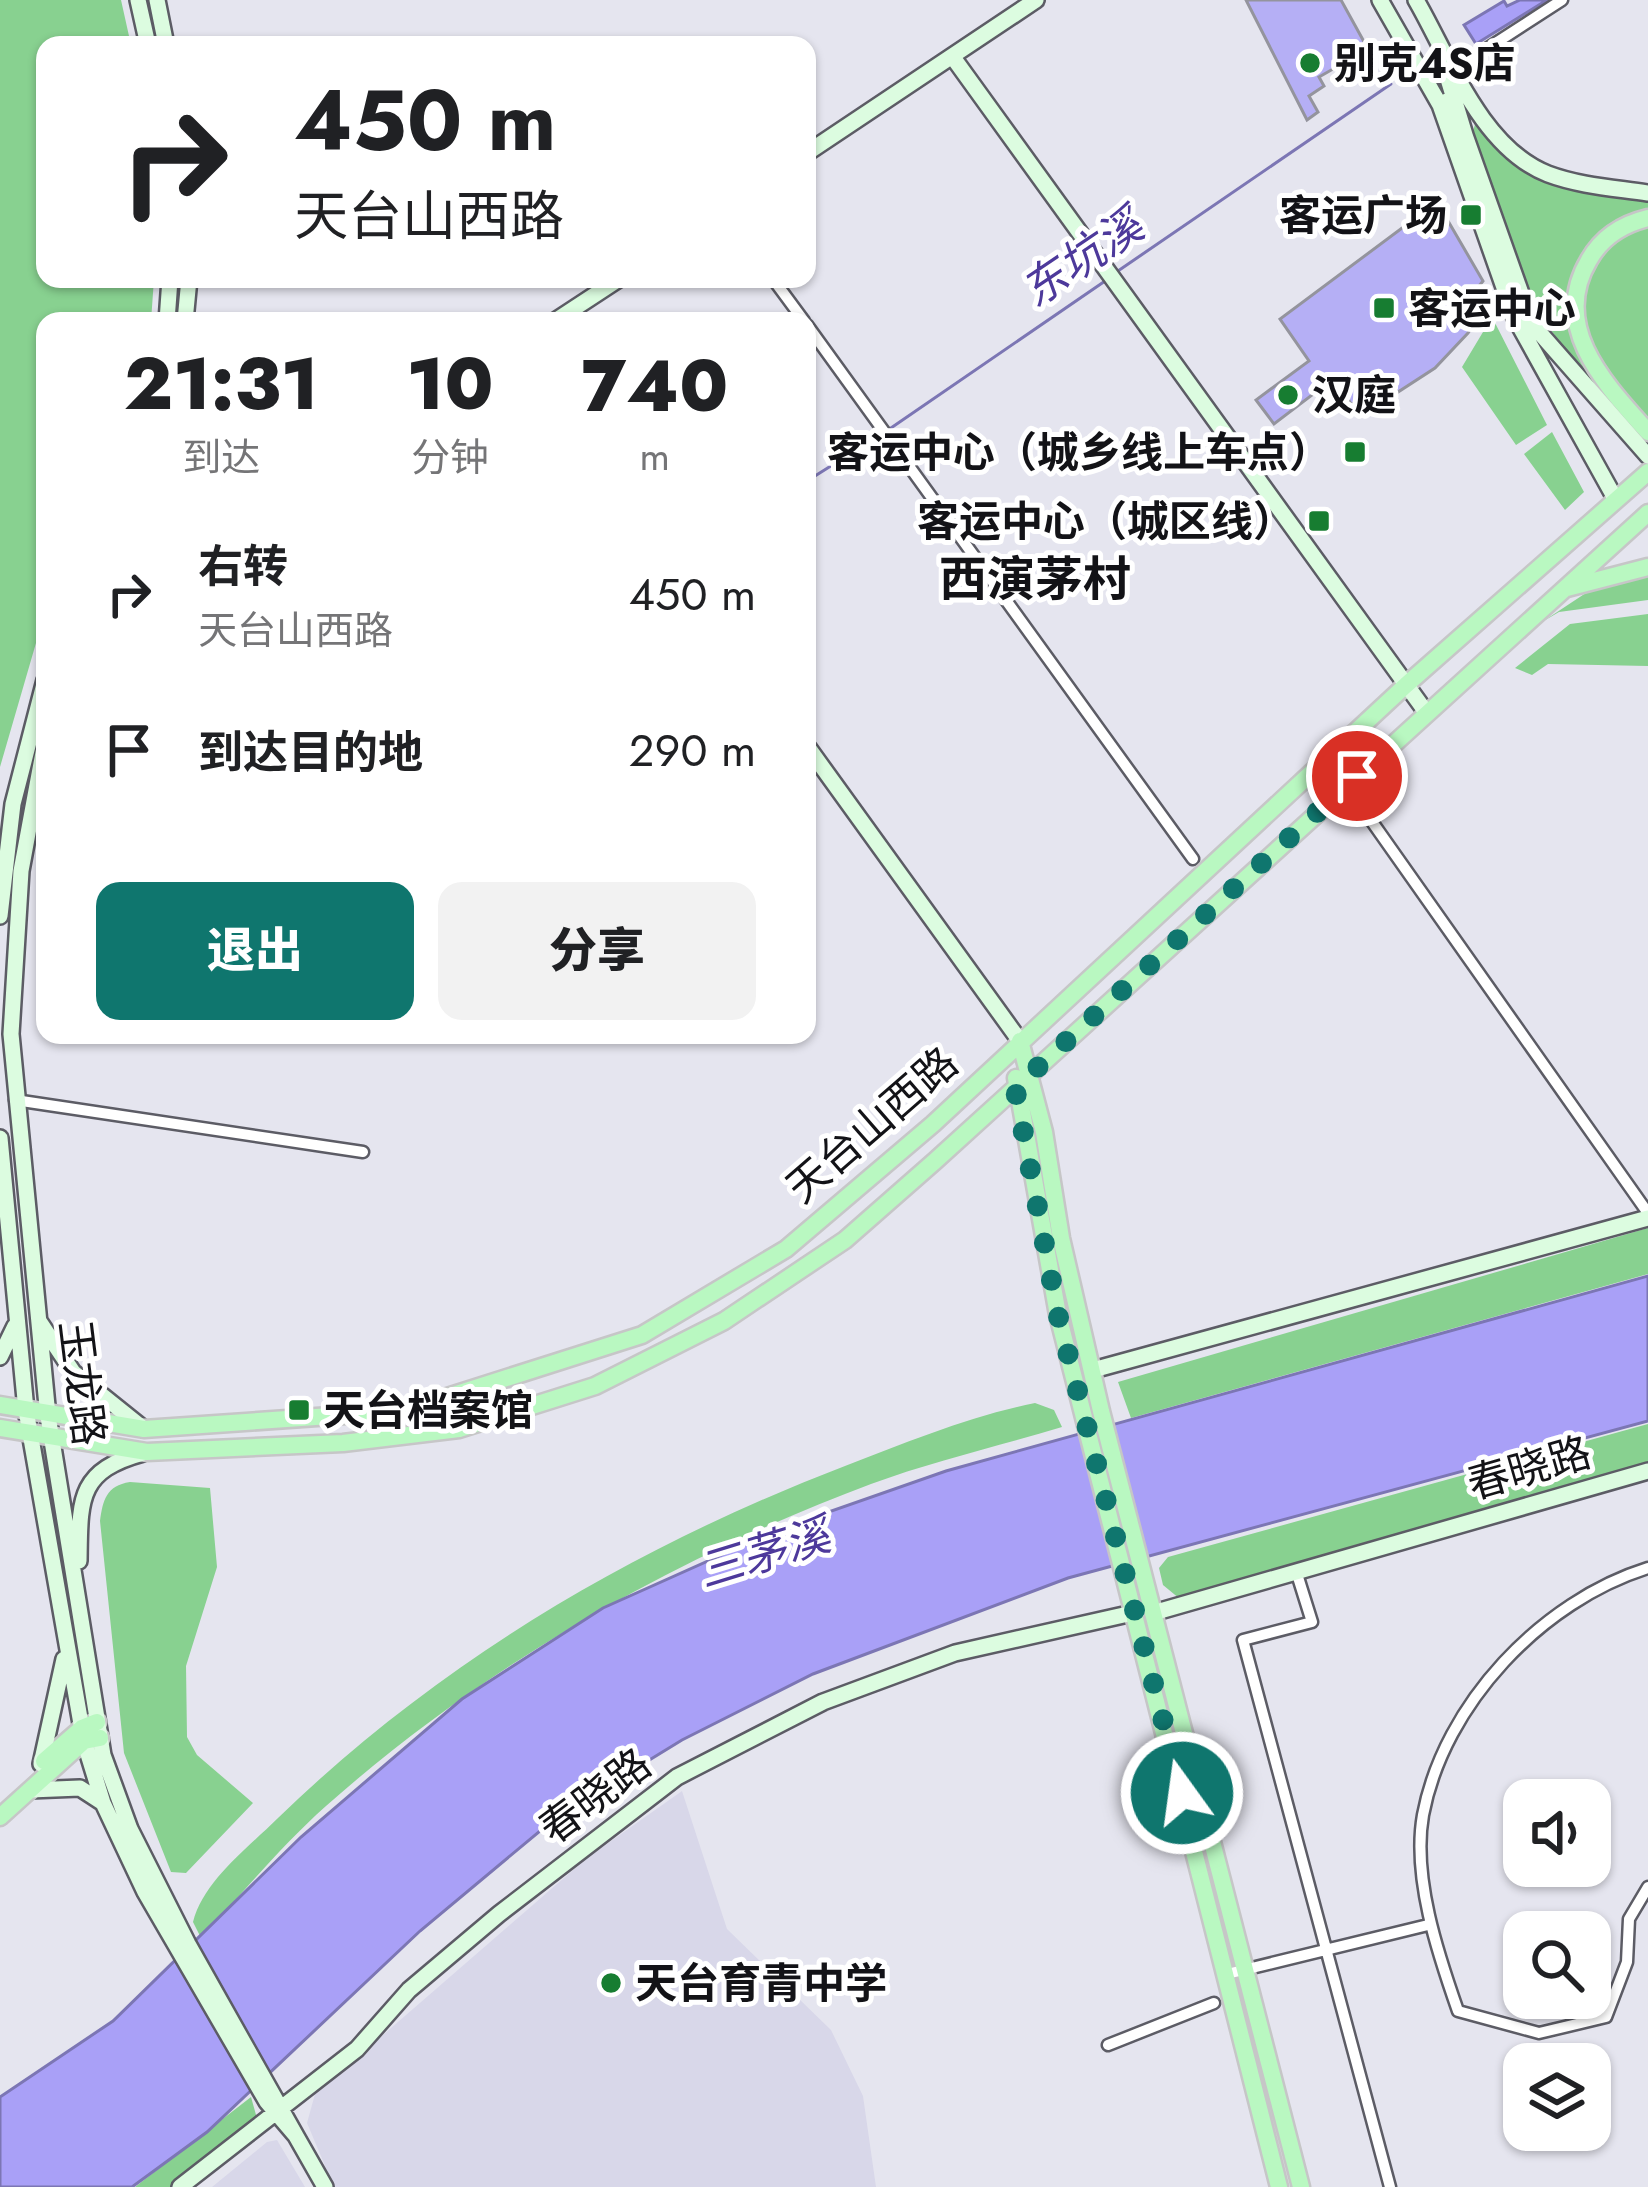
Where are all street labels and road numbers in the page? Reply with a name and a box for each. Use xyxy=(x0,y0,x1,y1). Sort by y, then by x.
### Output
street label: 天台山西路 xyxy=(773,1033,971,1217)
street label: 玉龙路 xyxy=(44,1317,120,1449)
street label: 春晓路 xyxy=(1460,1421,1598,1515)
street label: 春晓路 xyxy=(526,1734,664,1858)

